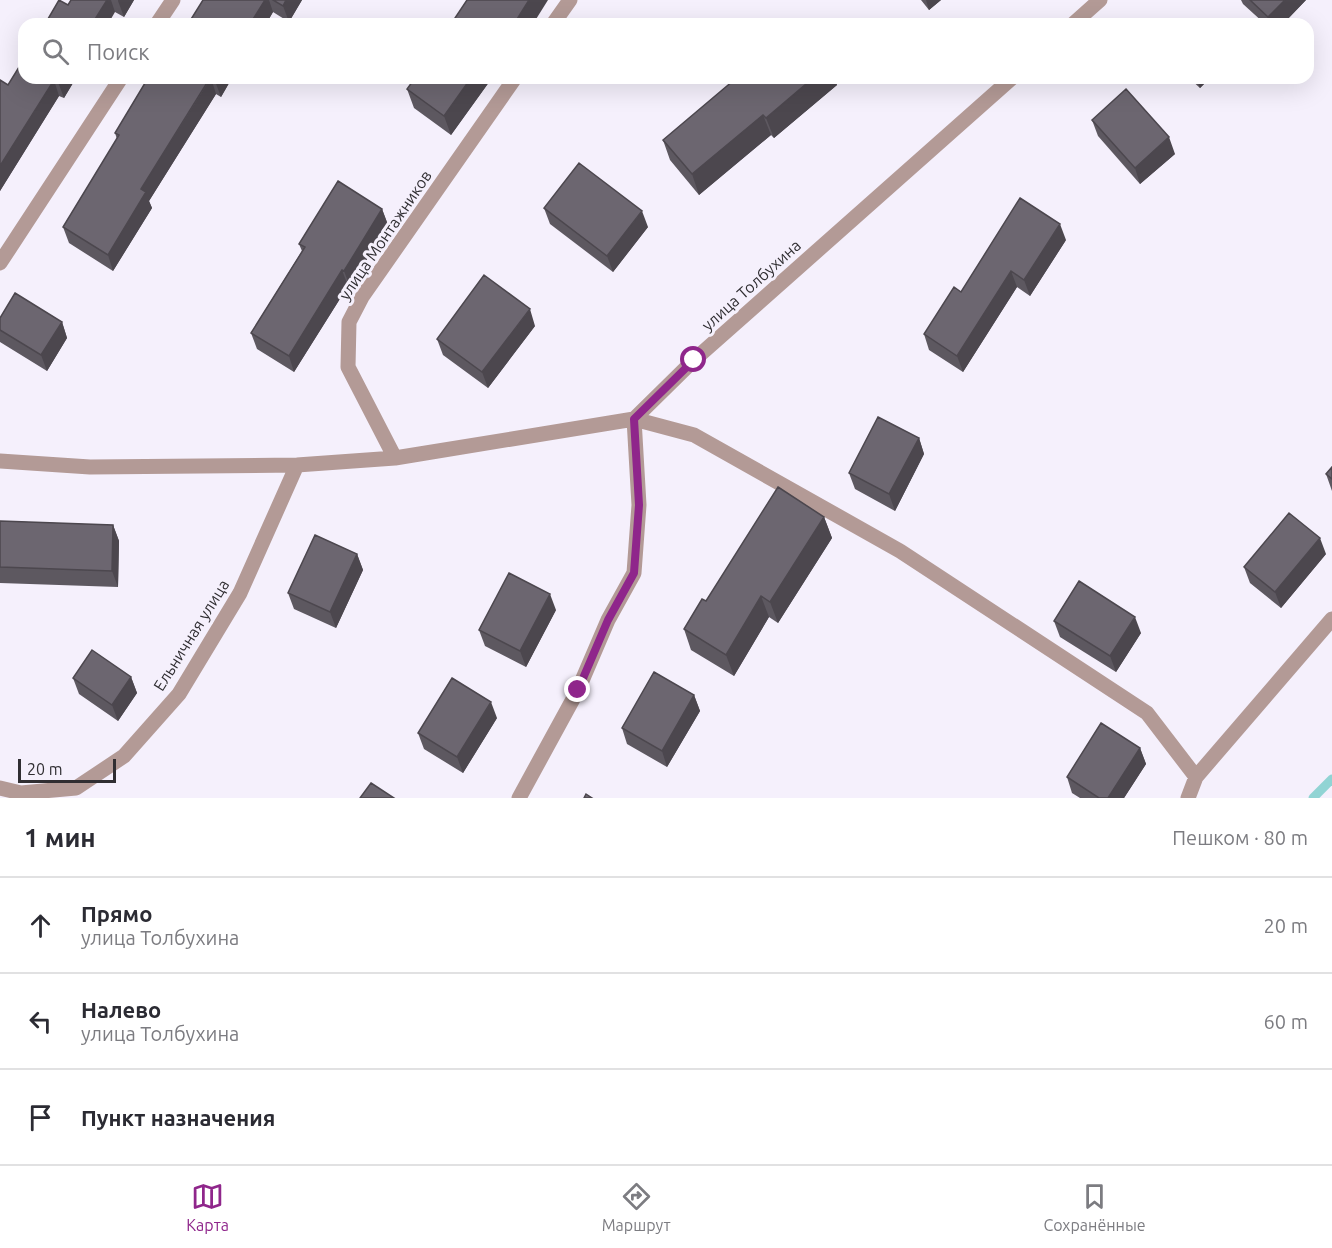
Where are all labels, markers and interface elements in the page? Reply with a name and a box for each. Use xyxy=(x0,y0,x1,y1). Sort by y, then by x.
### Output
search box xyxy=(18,18,1314,84)
icon: search xyxy=(39,35,72,68)
text: Поиск xyxy=(87,39,150,64)
street label: улица Монтажников xyxy=(335,167,435,303)
street label: улица Толбухина xyxy=(698,236,804,334)
route start xyxy=(680,346,706,372)
street label: Ельничная улица xyxy=(150,576,232,694)
route end xyxy=(564,676,590,702)
scale bar xyxy=(18,756,116,784)
text: 20 m xyxy=(27,760,63,778)
text: 1 мин xyxy=(24,823,96,852)
text: Пешком · 80 m xyxy=(1172,826,1308,849)
text: Прямо xyxy=(81,901,152,926)
icon: ahead xyxy=(24,909,57,942)
text: 20 m xyxy=(1264,914,1308,937)
text: улица Толбухина xyxy=(81,926,239,949)
text: Налево xyxy=(81,997,161,1022)
icon: left xyxy=(24,1005,57,1038)
text: 60 m xyxy=(1264,1010,1308,1033)
text: улица Толбухина xyxy=(81,1022,239,1045)
icon: arrive xyxy=(24,1101,57,1134)
text: Пункт назначения xyxy=(81,1105,275,1130)
tab: Карта xyxy=(186,1180,229,1234)
tab: Маршрут xyxy=(602,1180,671,1234)
tab: Сохранённые xyxy=(1043,1180,1146,1234)

